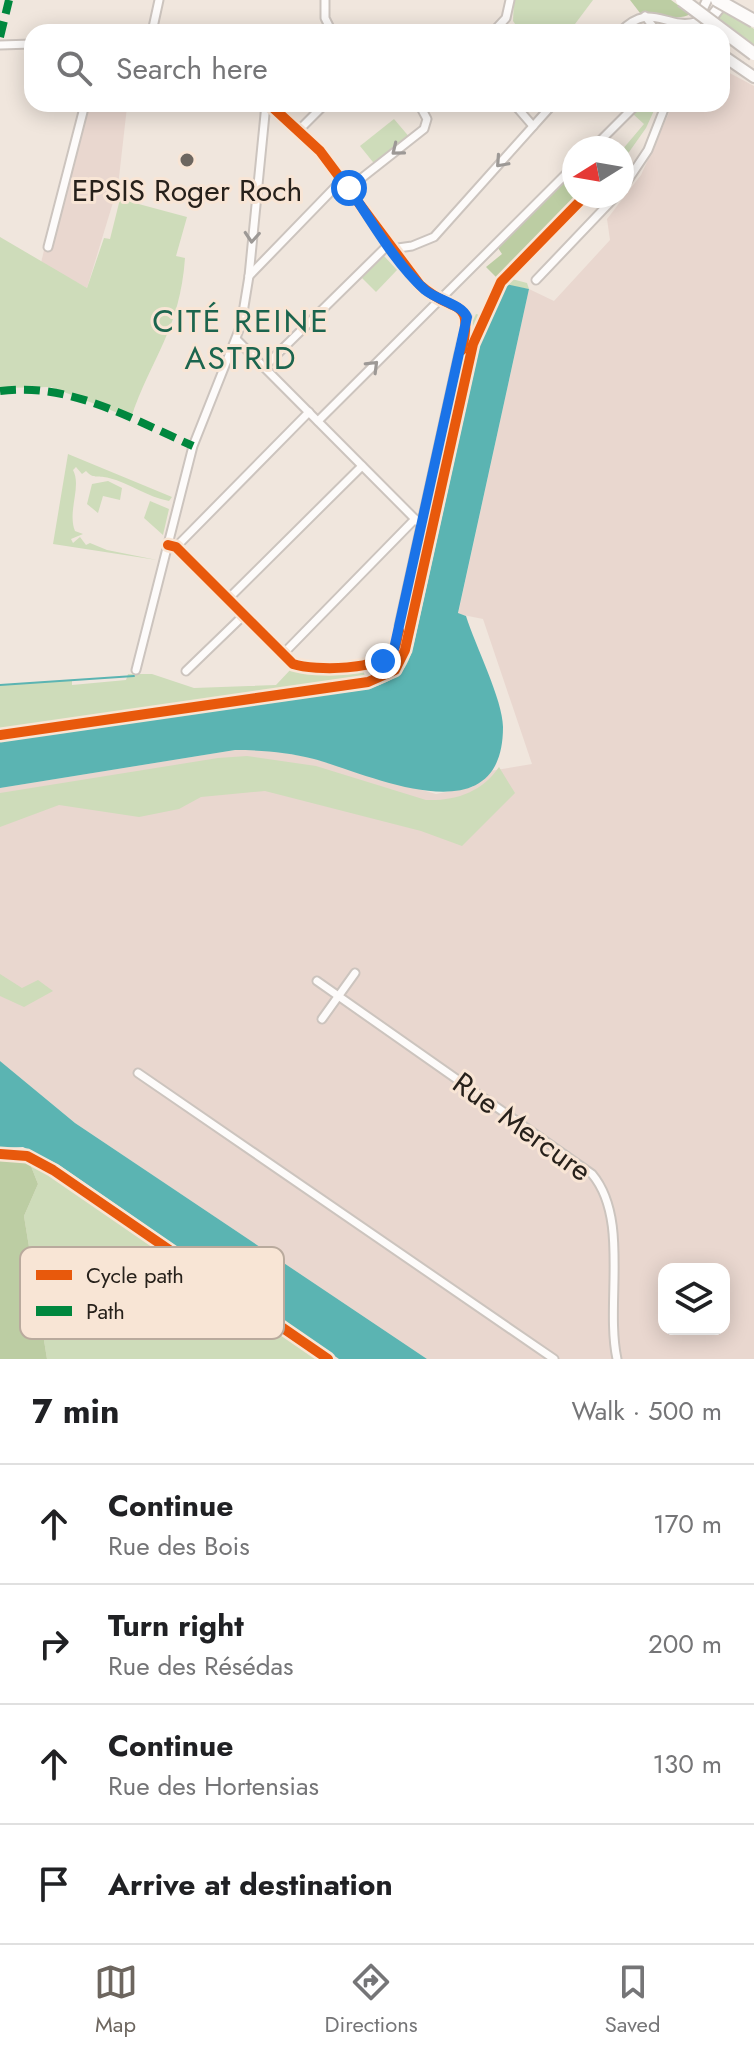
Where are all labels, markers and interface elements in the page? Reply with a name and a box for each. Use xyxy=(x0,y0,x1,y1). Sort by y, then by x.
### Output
search box xyxy=(24,24,730,112)
icon: search xyxy=(52,46,96,90)
text: Search here xyxy=(116,47,268,90)
north arrow xyxy=(562,136,634,208)
one-way arrow xyxy=(391,141,406,155)
marker: EPSIS Roger Roch xyxy=(178,151,196,169)
one-way arrow xyxy=(496,152,510,167)
place label: EPSIS Roger Roch xyxy=(72,169,302,212)
route start xyxy=(331,170,367,206)
one-way arrow xyxy=(244,231,261,244)
district label: CITÉ REINE ASTRID xyxy=(152,298,330,381)
one-way arrow xyxy=(364,361,378,375)
route end xyxy=(365,643,401,679)
street label: Rue Mercure xyxy=(444,1062,600,1192)
legend xyxy=(20,1247,284,1339)
text: Cycle path xyxy=(86,1259,184,1291)
map controls xyxy=(658,1263,730,1335)
button: layers xyxy=(658,1263,730,1335)
text: Path xyxy=(86,1295,125,1327)
text: 7 min xyxy=(32,1387,120,1436)
text: Walk · 500 m xyxy=(572,1392,722,1430)
text: Continue xyxy=(108,1484,234,1527)
icon: ahead xyxy=(32,1502,76,1546)
text: 170 m xyxy=(653,1505,722,1543)
text: Rue des Bois xyxy=(108,1527,250,1565)
text: Turn right xyxy=(108,1604,244,1647)
icon: right xyxy=(32,1622,76,1666)
text: 200 m xyxy=(648,1625,722,1663)
text: Rue des Résédas xyxy=(108,1647,294,1685)
text: Continue xyxy=(108,1724,234,1767)
icon: ahead xyxy=(32,1742,76,1786)
text: 130 m xyxy=(652,1745,722,1783)
text: Rue des Hortensias xyxy=(108,1767,319,1805)
icon: arrive xyxy=(32,1862,76,1906)
text: Arrive at destination xyxy=(108,1863,393,1906)
tab: Map xyxy=(94,1960,138,2040)
tab: Directions xyxy=(325,1960,418,2040)
tab: Saved xyxy=(605,1960,660,2040)

